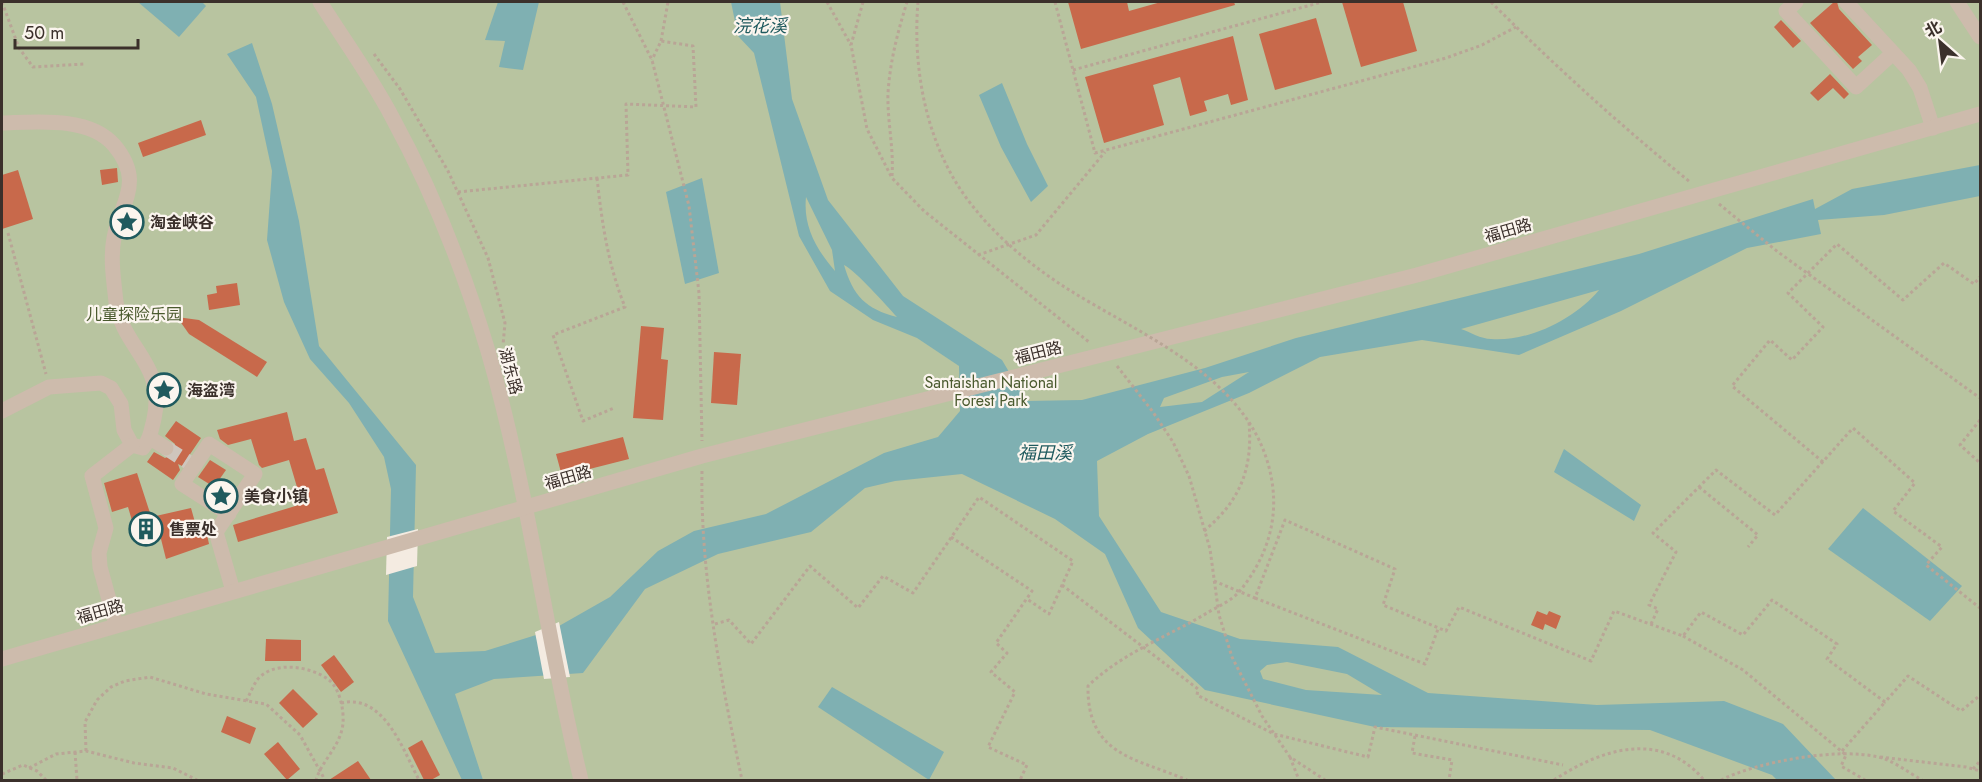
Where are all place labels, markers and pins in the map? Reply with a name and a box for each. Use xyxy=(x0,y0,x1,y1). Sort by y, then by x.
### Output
place icon: 淘金峡谷 xyxy=(109,204,145,240)
place label: 淘金峡谷 xyxy=(150,211,214,234)
place icon: 海盗湾 xyxy=(146,372,182,408)
place label: 海盗湾 xyxy=(187,379,235,402)
place icon: 美食小镇 xyxy=(203,478,239,514)
place label: 美食小镇 xyxy=(244,485,308,508)
building icon: 售票处 xyxy=(128,511,164,547)
place label: 售票处 xyxy=(169,518,217,541)

